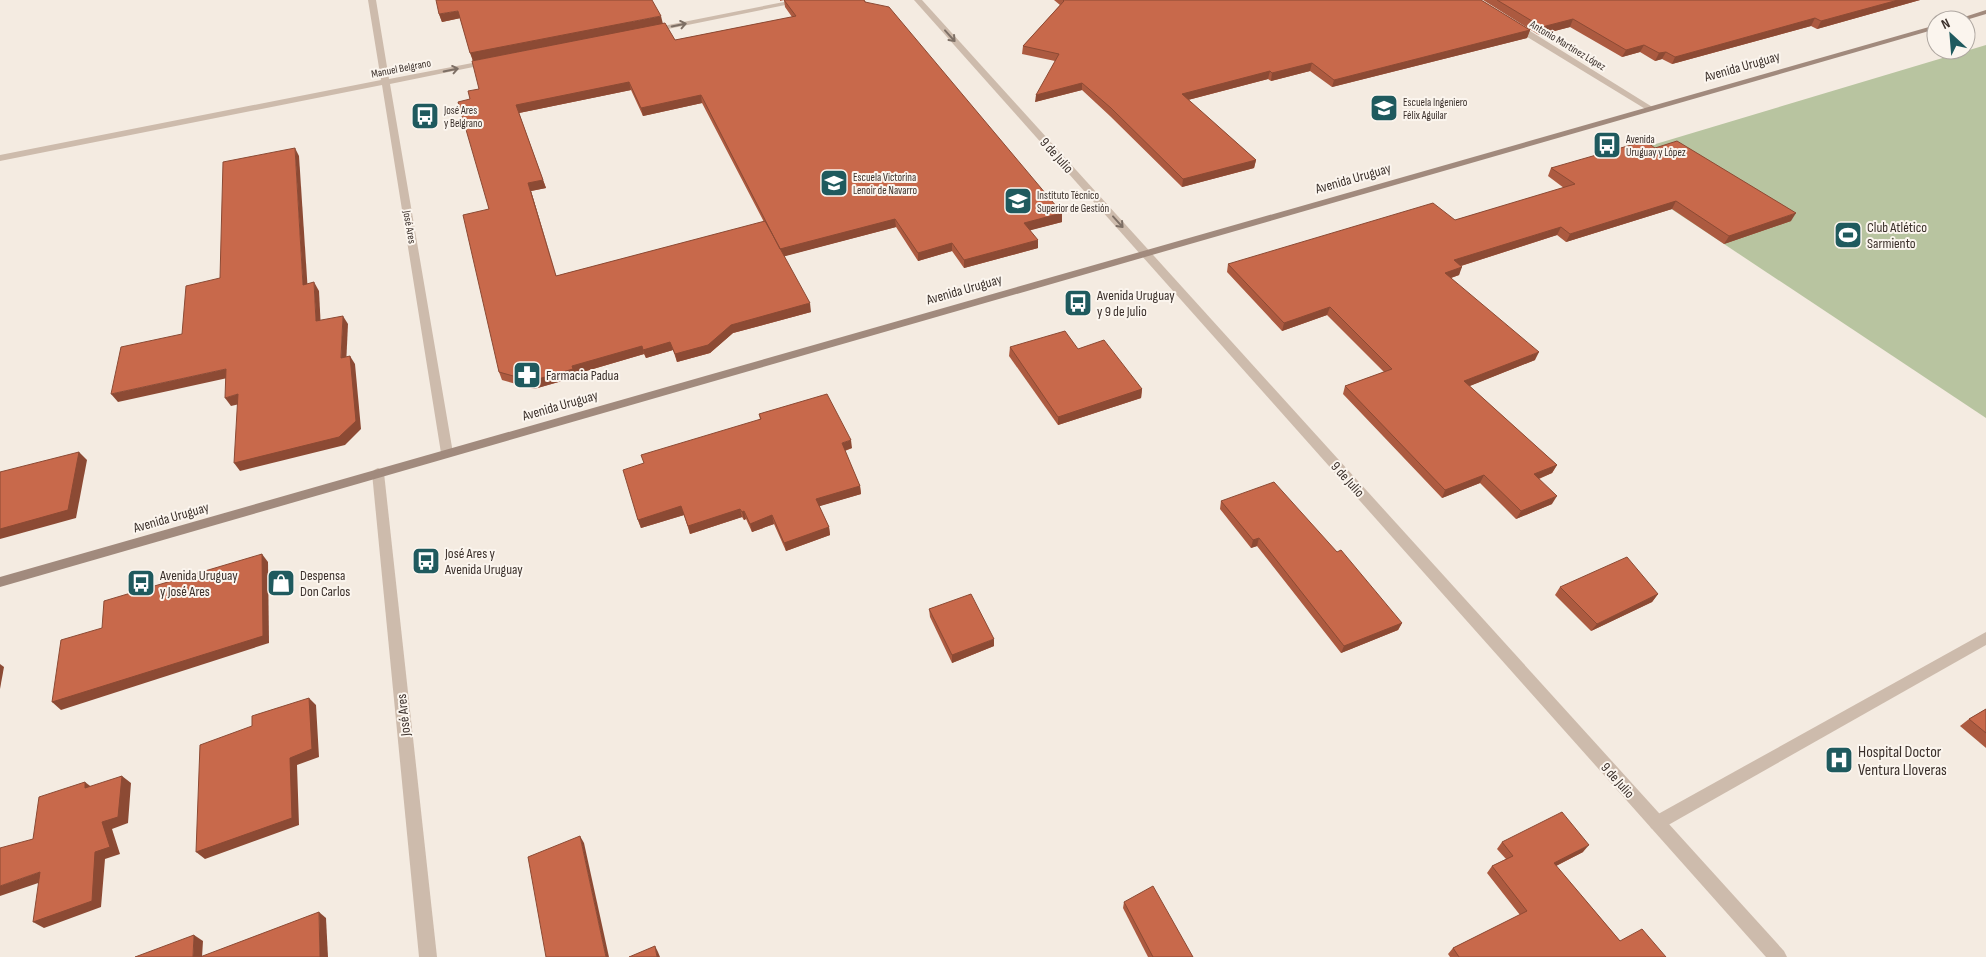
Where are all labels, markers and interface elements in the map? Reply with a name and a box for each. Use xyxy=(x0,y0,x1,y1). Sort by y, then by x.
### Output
north arrow xyxy=(1926,10,1976,60)
text: N xyxy=(1938,14,1953,33)
street label: Antonio Martínez López xyxy=(1527,17,1608,73)
one-way arrow xyxy=(670,20,686,29)
one-way arrow xyxy=(945,30,956,43)
street label: Avenida Uruguay xyxy=(1701,47,1782,86)
street label: Manuel Belgrano xyxy=(370,56,432,81)
one-way arrow xyxy=(442,64,458,74)
school or university icon: Escuela Ingeniero Félix Aguilar xyxy=(1369,93,1399,123)
place label: Escuela Ingeniero Félix Aguilar xyxy=(1403,96,1468,122)
bus stop icon: José Ares y Belgrano xyxy=(410,101,440,131)
place label: José Ares y Belgrano xyxy=(443,104,483,130)
bus stop icon: Avenida Uruguay y López xyxy=(1592,130,1622,160)
place label: Avenida Uruguay y López xyxy=(1625,133,1686,159)
street label: 9 de Julio xyxy=(1036,134,1077,177)
street label: Avenida Uruguay xyxy=(1312,159,1393,198)
school or university icon: Escuela Victorina Lenoir de Navarro xyxy=(819,168,849,198)
place label: Escuela Victorina Lenoir de Navarro xyxy=(853,171,918,197)
school or university icon: Instituto Técnico Superior de Gestión xyxy=(1003,186,1033,216)
place label: Instituto Técnico Superior de Gestión xyxy=(1037,189,1110,215)
street label: José Ares xyxy=(400,209,419,245)
one-way arrow xyxy=(1112,216,1123,229)
place label: Club Atlético Sarmiento xyxy=(1867,219,1927,252)
sports icon: Club Atlético Sarmiento xyxy=(1833,220,1863,250)
street label: Avenida Uruguay xyxy=(923,270,1004,309)
place label: Avenida Uruguay y 9 de Julio xyxy=(1096,287,1175,320)
bus stop icon: Avenida Uruguay y 9 de Julio xyxy=(1063,288,1093,318)
pharmacy icon: Farmacia Padua xyxy=(512,360,542,390)
place label: Farmacia Padua xyxy=(546,367,619,384)
street label: Avenida Uruguay xyxy=(519,386,600,425)
street label: 9 de Julio xyxy=(1327,458,1368,501)
street label: Avenida Uruguay xyxy=(130,498,211,537)
place label: José Ares y Avenida Uruguay xyxy=(444,545,523,578)
bus stop icon: José Ares y Avenida Uruguay xyxy=(411,546,441,576)
place label: Avenida Uruguay y José Ares xyxy=(159,567,238,600)
place label: Despensa Don Carlos xyxy=(300,567,350,600)
bus stop icon: Avenida Uruguay y José Ares xyxy=(126,568,156,598)
shop icon: Despensa Don Carlos xyxy=(266,568,296,598)
street label: José Ares xyxy=(393,693,414,738)
place label: Hospital Doctor Ventura Lloveras xyxy=(1858,743,1947,780)
hospital icon: Hospital Doctor Ventura Lloveras xyxy=(1824,745,1854,775)
street label: 9 de Julio xyxy=(1597,759,1638,802)

